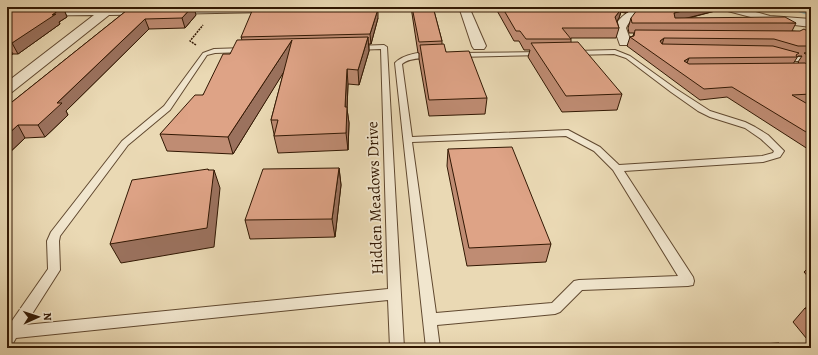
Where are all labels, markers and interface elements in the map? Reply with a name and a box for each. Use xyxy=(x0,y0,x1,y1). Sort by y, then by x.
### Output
street label: Hidden Meadows Drive xyxy=(361,121,389,275)
north arrow xyxy=(18,297,58,337)
text: N xyxy=(40,312,55,321)

